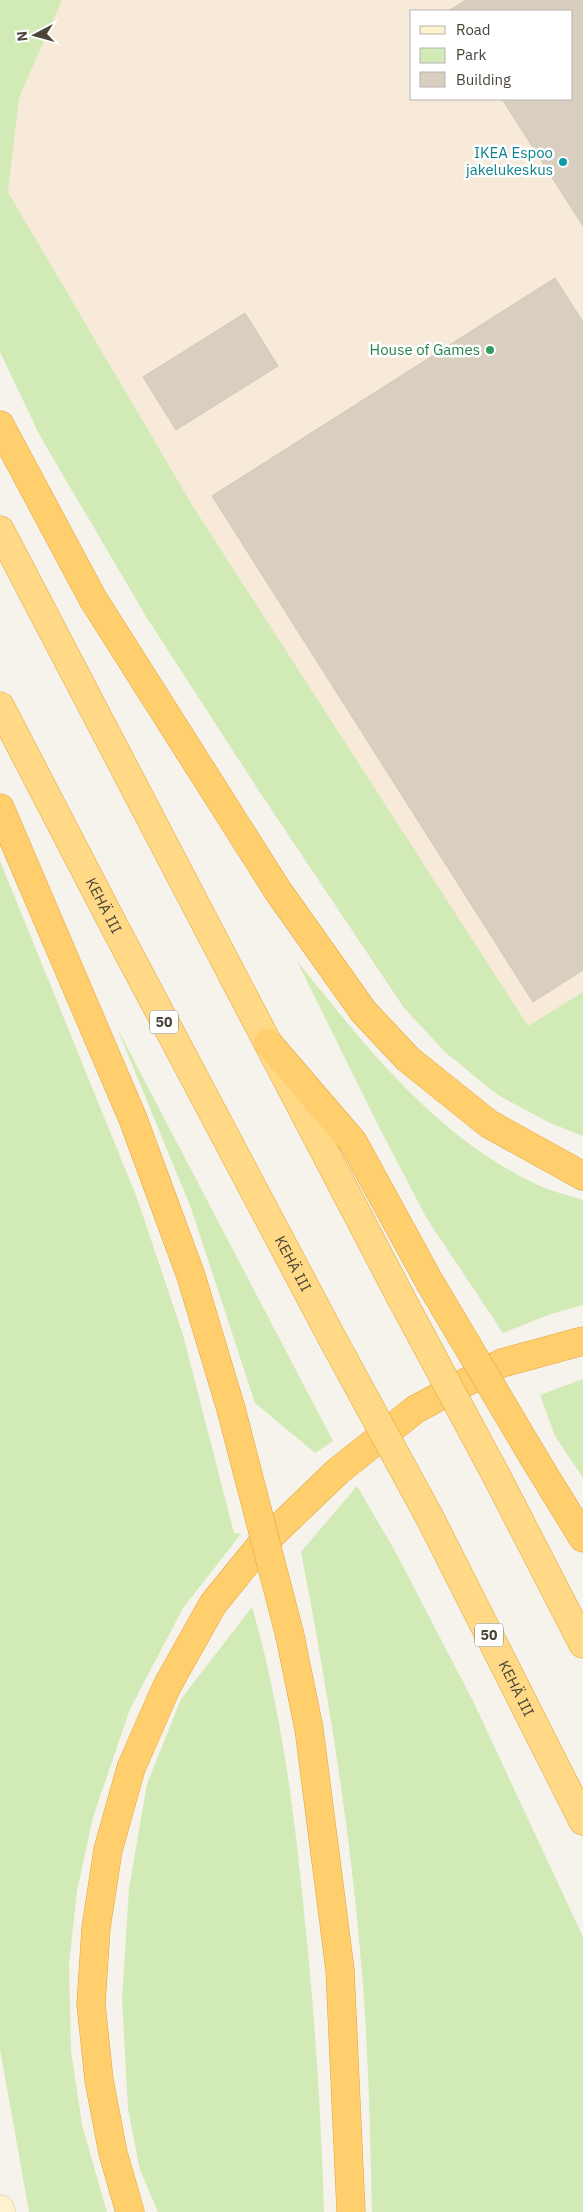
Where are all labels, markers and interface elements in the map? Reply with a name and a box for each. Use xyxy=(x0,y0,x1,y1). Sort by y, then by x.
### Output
north arrow xyxy=(10,10,60,60)
legend xyxy=(410,10,573,100)
text: Road xyxy=(456,20,491,39)
text: N xyxy=(13,30,32,42)
text: Park xyxy=(456,45,486,64)
text: Building xyxy=(456,70,511,89)
place label: IKEA Espoo jakelukeskus xyxy=(466,143,553,179)
marker: IKEA Espoo jakelukeskus xyxy=(557,156,569,168)
place label: House of Games xyxy=(370,340,480,359)
marker: House of Games xyxy=(484,344,496,356)
street label: KEHÄ III xyxy=(82,874,126,937)
road number: 50 xyxy=(150,1010,178,1034)
street label: KEHÄ III xyxy=(271,1233,316,1295)
road number: 50 xyxy=(475,1624,503,1646)
street label: KEHÄ III xyxy=(495,1657,539,1719)

